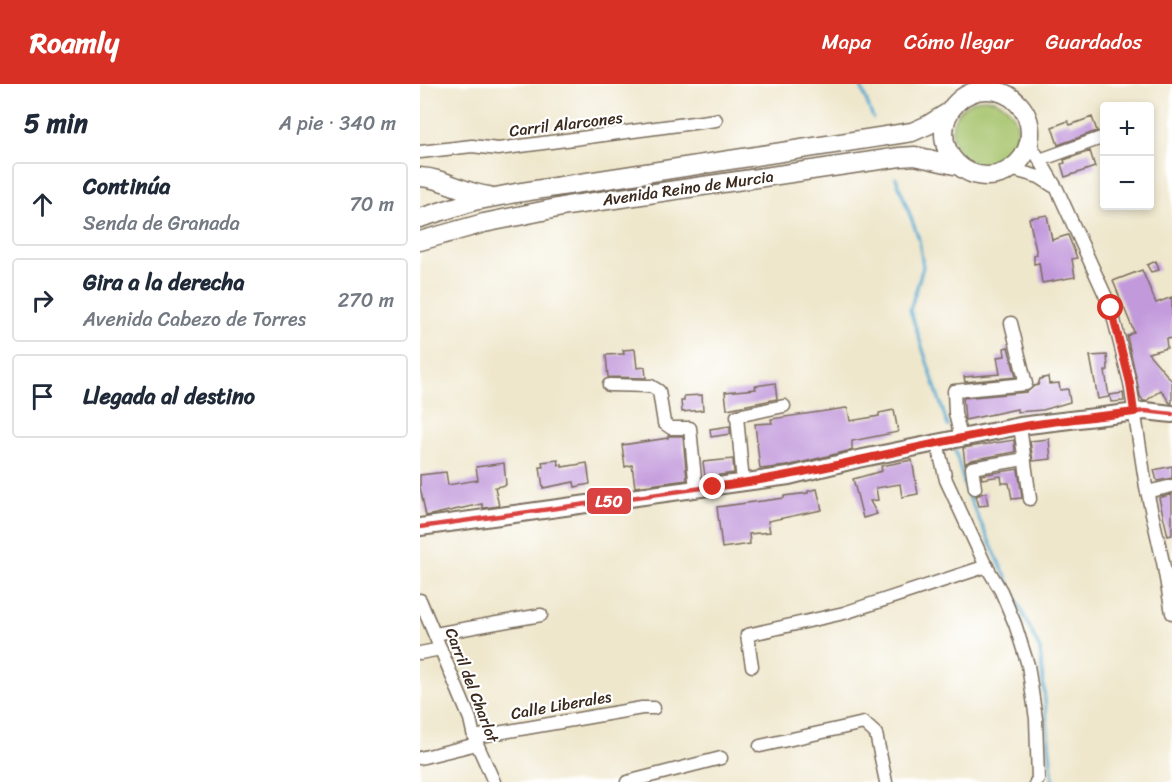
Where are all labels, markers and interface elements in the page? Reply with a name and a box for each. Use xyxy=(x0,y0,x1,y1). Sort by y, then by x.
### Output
text: Roamly xyxy=(30,18,119,67)
text: Mapa xyxy=(822,23,871,61)
text: Cómo llegar xyxy=(904,23,1013,61)
text: Guardados xyxy=(1046,23,1142,61)
text: 5 min xyxy=(24,100,88,146)
map controls xyxy=(1100,102,1154,210)
button: + xyxy=(1100,102,1154,156)
street label: Carril Alarcones xyxy=(508,103,625,145)
text: A pie · 340 m xyxy=(279,106,396,141)
button: − xyxy=(1100,156,1154,210)
street label: Avenida Reino de Murcia xyxy=(600,162,775,214)
text: Continúa xyxy=(83,167,170,206)
text: 70 m xyxy=(349,187,394,222)
icon: ahead xyxy=(26,188,59,221)
text: Senda de Granada xyxy=(83,206,240,241)
text: Gira a la derecha xyxy=(83,263,244,302)
text: 270 m xyxy=(338,283,394,318)
icon: right xyxy=(26,284,59,317)
route start xyxy=(1097,294,1123,320)
text: Avenida Cabezo de Torres xyxy=(83,302,306,337)
text: Llegada al destino xyxy=(83,377,255,416)
icon: arrive xyxy=(26,380,59,413)
route end xyxy=(699,473,725,499)
line badge: L50 xyxy=(586,487,632,515)
text: L50 xyxy=(595,487,623,516)
street label: Carril del Charlot xyxy=(437,623,507,747)
street label: Calle Liberales xyxy=(508,682,614,728)

